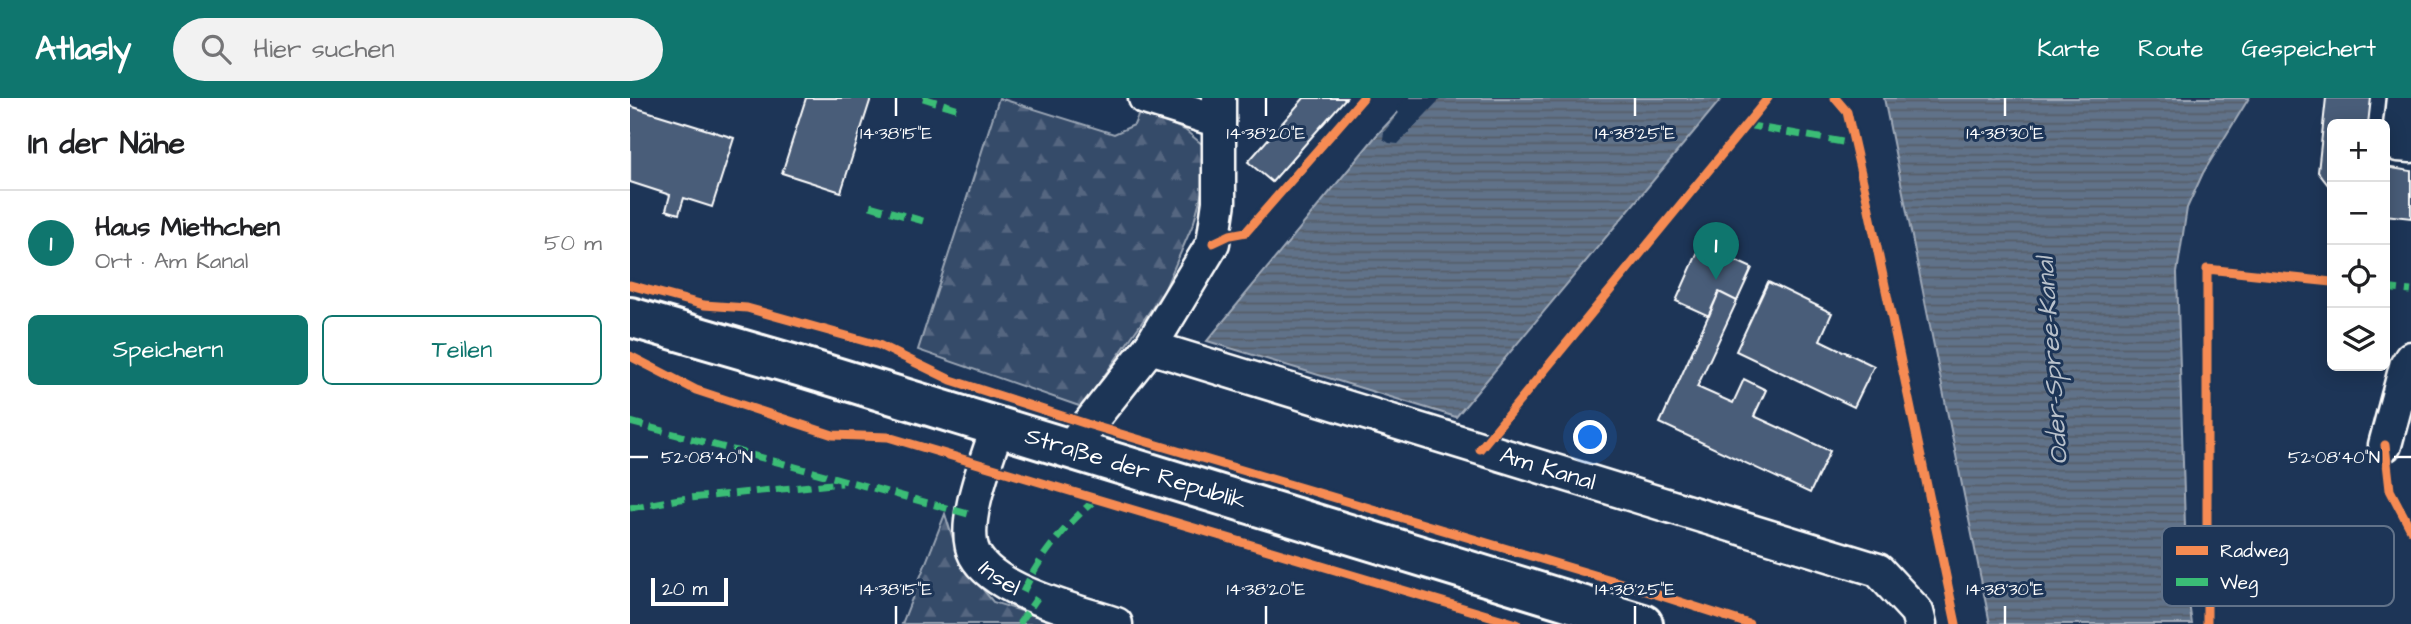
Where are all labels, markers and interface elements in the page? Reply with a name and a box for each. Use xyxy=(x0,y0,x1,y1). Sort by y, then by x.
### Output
search box xyxy=(173,18,663,81)
text: Atlasly xyxy=(35,26,131,72)
icon: search xyxy=(197,30,235,68)
text: Hier suchen xyxy=(253,31,394,67)
text: Karte xyxy=(2037,32,2100,66)
text: Route xyxy=(2138,32,2203,66)
text: Gespeichert xyxy=(2241,32,2376,66)
map controls xyxy=(2327,119,2390,371)
button: + xyxy=(2327,119,2390,182)
text: 14°38'15"E xyxy=(860,121,932,146)
text: 14°38'20"E xyxy=(1227,121,1306,146)
text: 14°38'25"E xyxy=(1595,121,1675,146)
text: 14°38'30"E xyxy=(1966,121,2044,146)
text: In der Nähe xyxy=(28,123,185,165)
button: − xyxy=(2327,182,2390,245)
text: Haus Miethchen xyxy=(95,209,280,245)
pin: 1 xyxy=(1693,222,1739,280)
text: 1 xyxy=(50,227,52,259)
text: 50 m xyxy=(544,227,602,259)
text: Ort · Am Kanal xyxy=(95,245,248,277)
button: locate xyxy=(2327,245,2390,308)
water label: Oder-Spree-Kanal xyxy=(2027,253,2077,466)
button: layers xyxy=(2327,308,2390,371)
button: Speichern xyxy=(28,315,308,385)
button: Teilen xyxy=(322,315,602,385)
street label: Straße der Republik xyxy=(1021,419,1251,519)
your location xyxy=(1573,420,1607,454)
street label: Am Kanal xyxy=(1496,438,1600,500)
text: 52°08'40"N xyxy=(661,445,753,470)
text: 52°08'40"N xyxy=(2288,445,2380,470)
legend xyxy=(2162,526,2394,606)
text: Radweg xyxy=(2220,538,2289,566)
street label: Insel xyxy=(970,553,1026,605)
text: Weg xyxy=(2220,570,2258,598)
scale bar xyxy=(651,575,728,607)
text: 20 m xyxy=(662,576,707,603)
text: 14°38'15"E xyxy=(860,577,932,602)
text: 14°38'20"E xyxy=(1227,577,1306,602)
text: 14°38'25"E xyxy=(1595,577,1675,602)
text: 14°38'30"E xyxy=(1966,577,2044,602)

